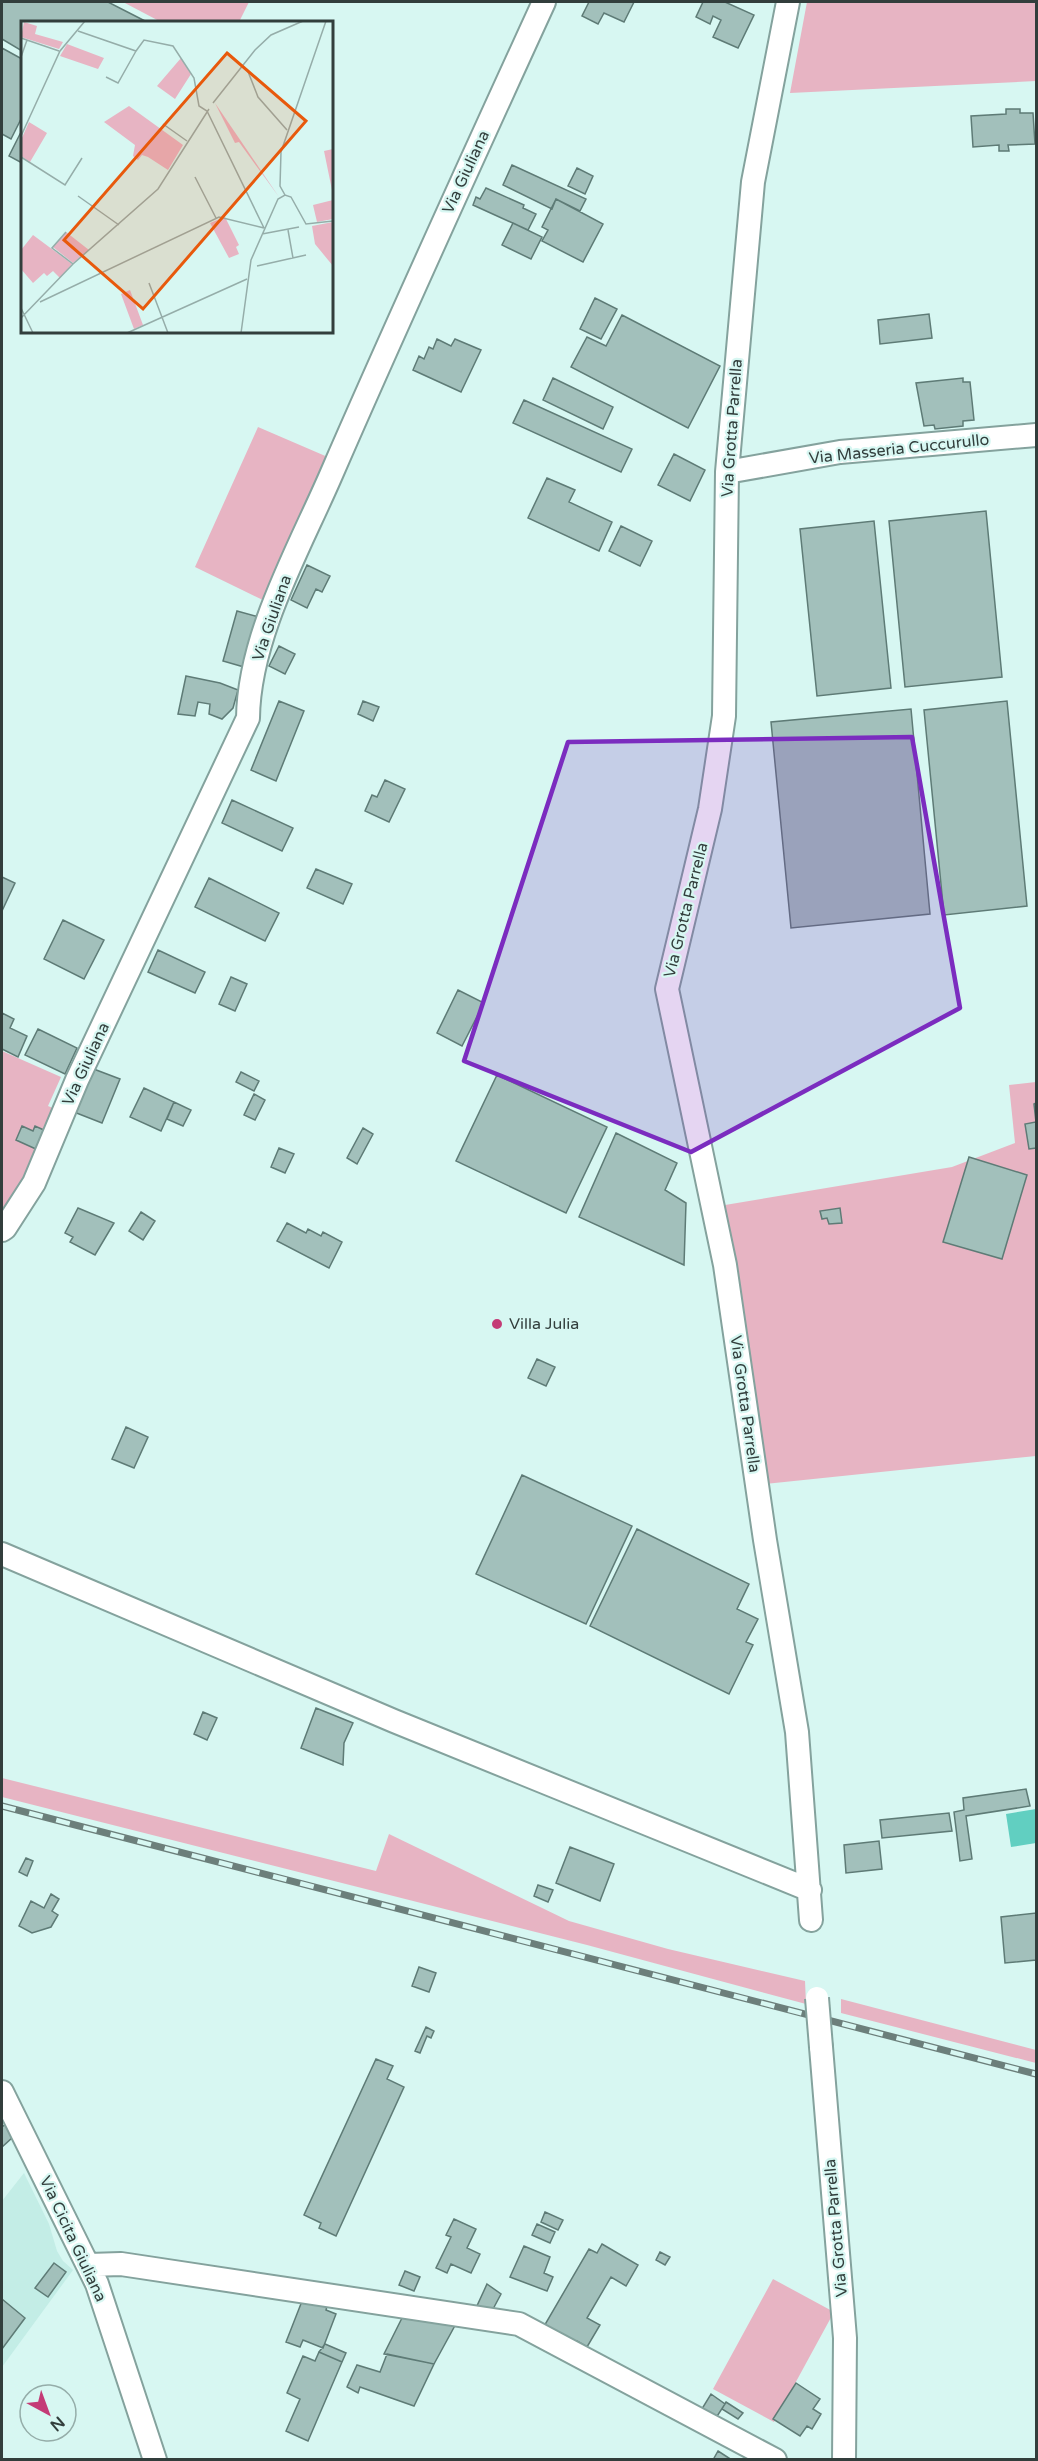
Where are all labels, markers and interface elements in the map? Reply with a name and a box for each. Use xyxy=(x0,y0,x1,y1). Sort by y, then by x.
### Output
inset map xyxy=(21,21,333,333)
street label: Via Giuliana xyxy=(438,127,494,217)
street label: Via Grotta Parrella xyxy=(717,358,747,498)
street label: Via Masseria Cuccurullo xyxy=(808,430,990,468)
street label: Via Giuliana xyxy=(248,572,296,664)
street label: Via Grotta Parrella xyxy=(660,840,712,980)
street label: Via Giuliana xyxy=(58,1019,114,1109)
place label: Villa Julia xyxy=(509,1314,579,1334)
marker: Villa Julia xyxy=(490,1317,504,1331)
street label: Via Grotta Parrella xyxy=(725,1334,765,1474)
street label: Via Grotta Parrella xyxy=(820,2158,852,2298)
street label: Via Cicita Giuliana xyxy=(35,2173,111,2305)
north arrow xyxy=(18,2383,78,2443)
text: N xyxy=(46,2412,69,2435)

